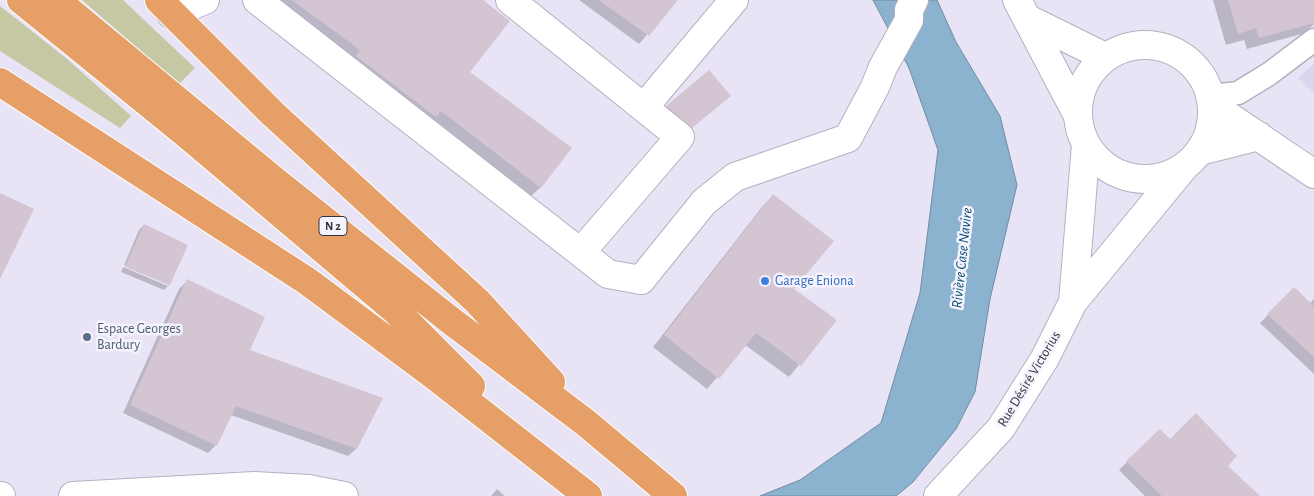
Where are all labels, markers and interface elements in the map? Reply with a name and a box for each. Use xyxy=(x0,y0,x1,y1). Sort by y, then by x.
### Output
water label: Rivière Case Navire xyxy=(948,207,976,309)
road number: N 2 xyxy=(319,217,347,236)
place label: Garage Eniona xyxy=(775,273,854,289)
marker: Garage Eniona xyxy=(759,275,771,287)
place label: Espace Georges Bardury xyxy=(97,321,181,354)
street label: Rue Désiré Victorius xyxy=(994,328,1064,430)
marker: Espace Georges Bardury xyxy=(81,331,93,343)

